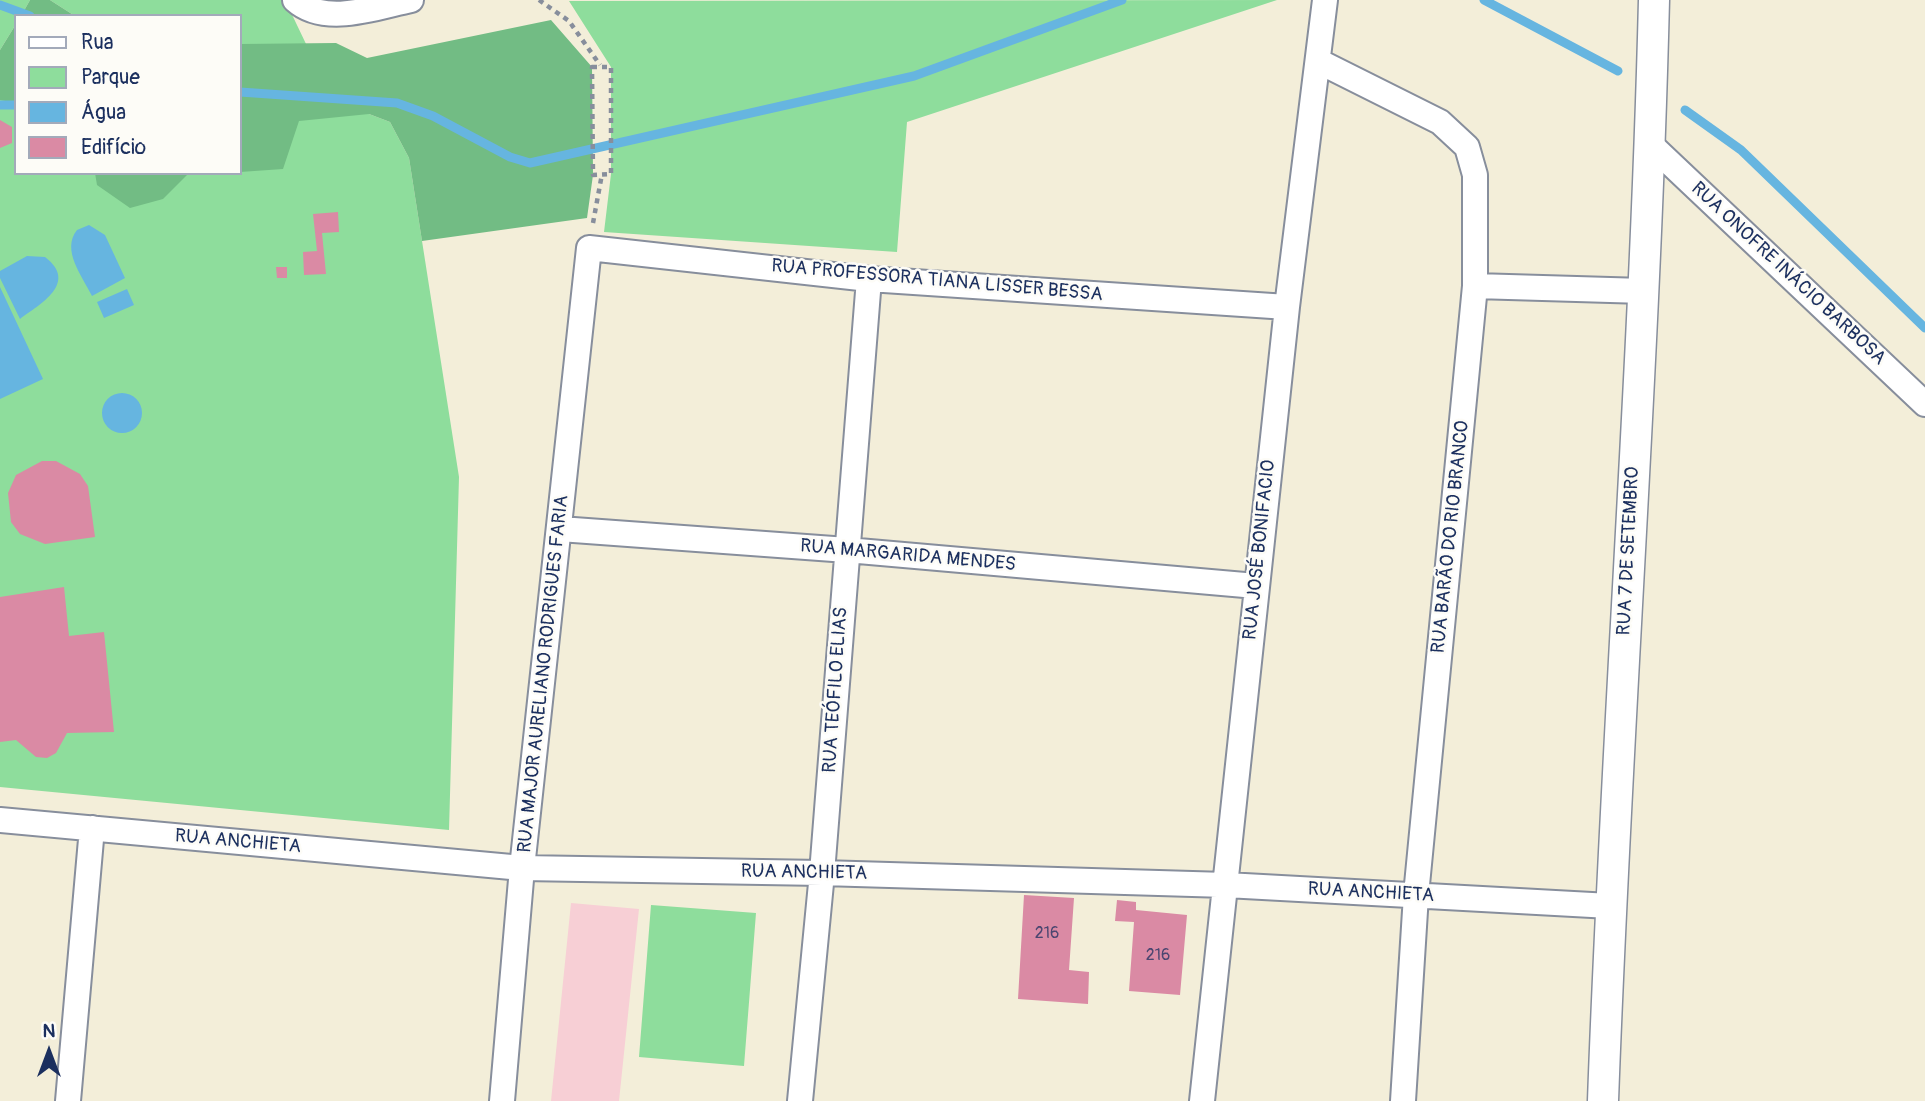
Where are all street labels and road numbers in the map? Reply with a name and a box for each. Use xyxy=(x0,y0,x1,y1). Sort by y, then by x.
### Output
street label: RUA ONOFRE INÁCIO BARBOSA xyxy=(1686,178,1890,370)
street label: RUA PROFESSORA TIANA LISSER BESSA xyxy=(770,255,1104,307)
street label: RUA BARÃO DO RIO BRANCO xyxy=(1427,420,1475,654)
street label: RUA JOSÉ BONIFACIO xyxy=(1239,459,1281,641)
street label: RUA 7 DE SETEMBRO xyxy=(1613,466,1645,636)
street label: RUA MAJOR AURELIANO RODRIGUES FARIA xyxy=(514,494,574,854)
street label: RUA MARGARIDA MENDES xyxy=(799,535,1017,577)
street label: RUA TEÓFILO ELIAS xyxy=(819,606,853,774)
street label: RUA ANCHIETA xyxy=(174,825,302,859)
street label: RUA ANCHIETA xyxy=(741,860,867,886)
street label: RUA ANCHIETA xyxy=(1307,878,1435,908)

